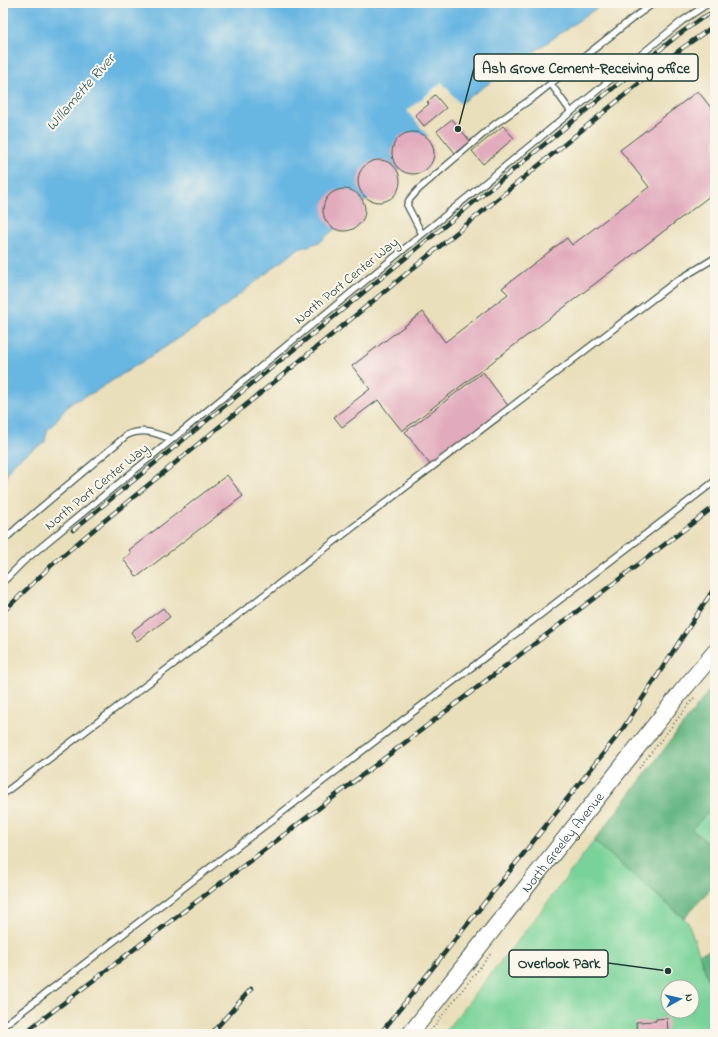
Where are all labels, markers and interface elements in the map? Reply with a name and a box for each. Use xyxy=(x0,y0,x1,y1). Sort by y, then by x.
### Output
water label: Willamette River xyxy=(41,48,122,136)
callout: Ash Grove Cement-Receiving office xyxy=(474,54,698,81)
text: Ash Grove Cement-Receiving office xyxy=(482,58,691,82)
street label: North Port Center Way xyxy=(290,232,404,331)
street label: North Port Center Way xyxy=(40,438,154,537)
street label: North Greeley Avenue xyxy=(517,788,610,898)
callout: Overlook Park xyxy=(509,950,608,977)
text: Overlook Park xyxy=(518,953,601,975)
north arrow xyxy=(660,979,700,1019)
text: N xyxy=(680,993,697,1003)

